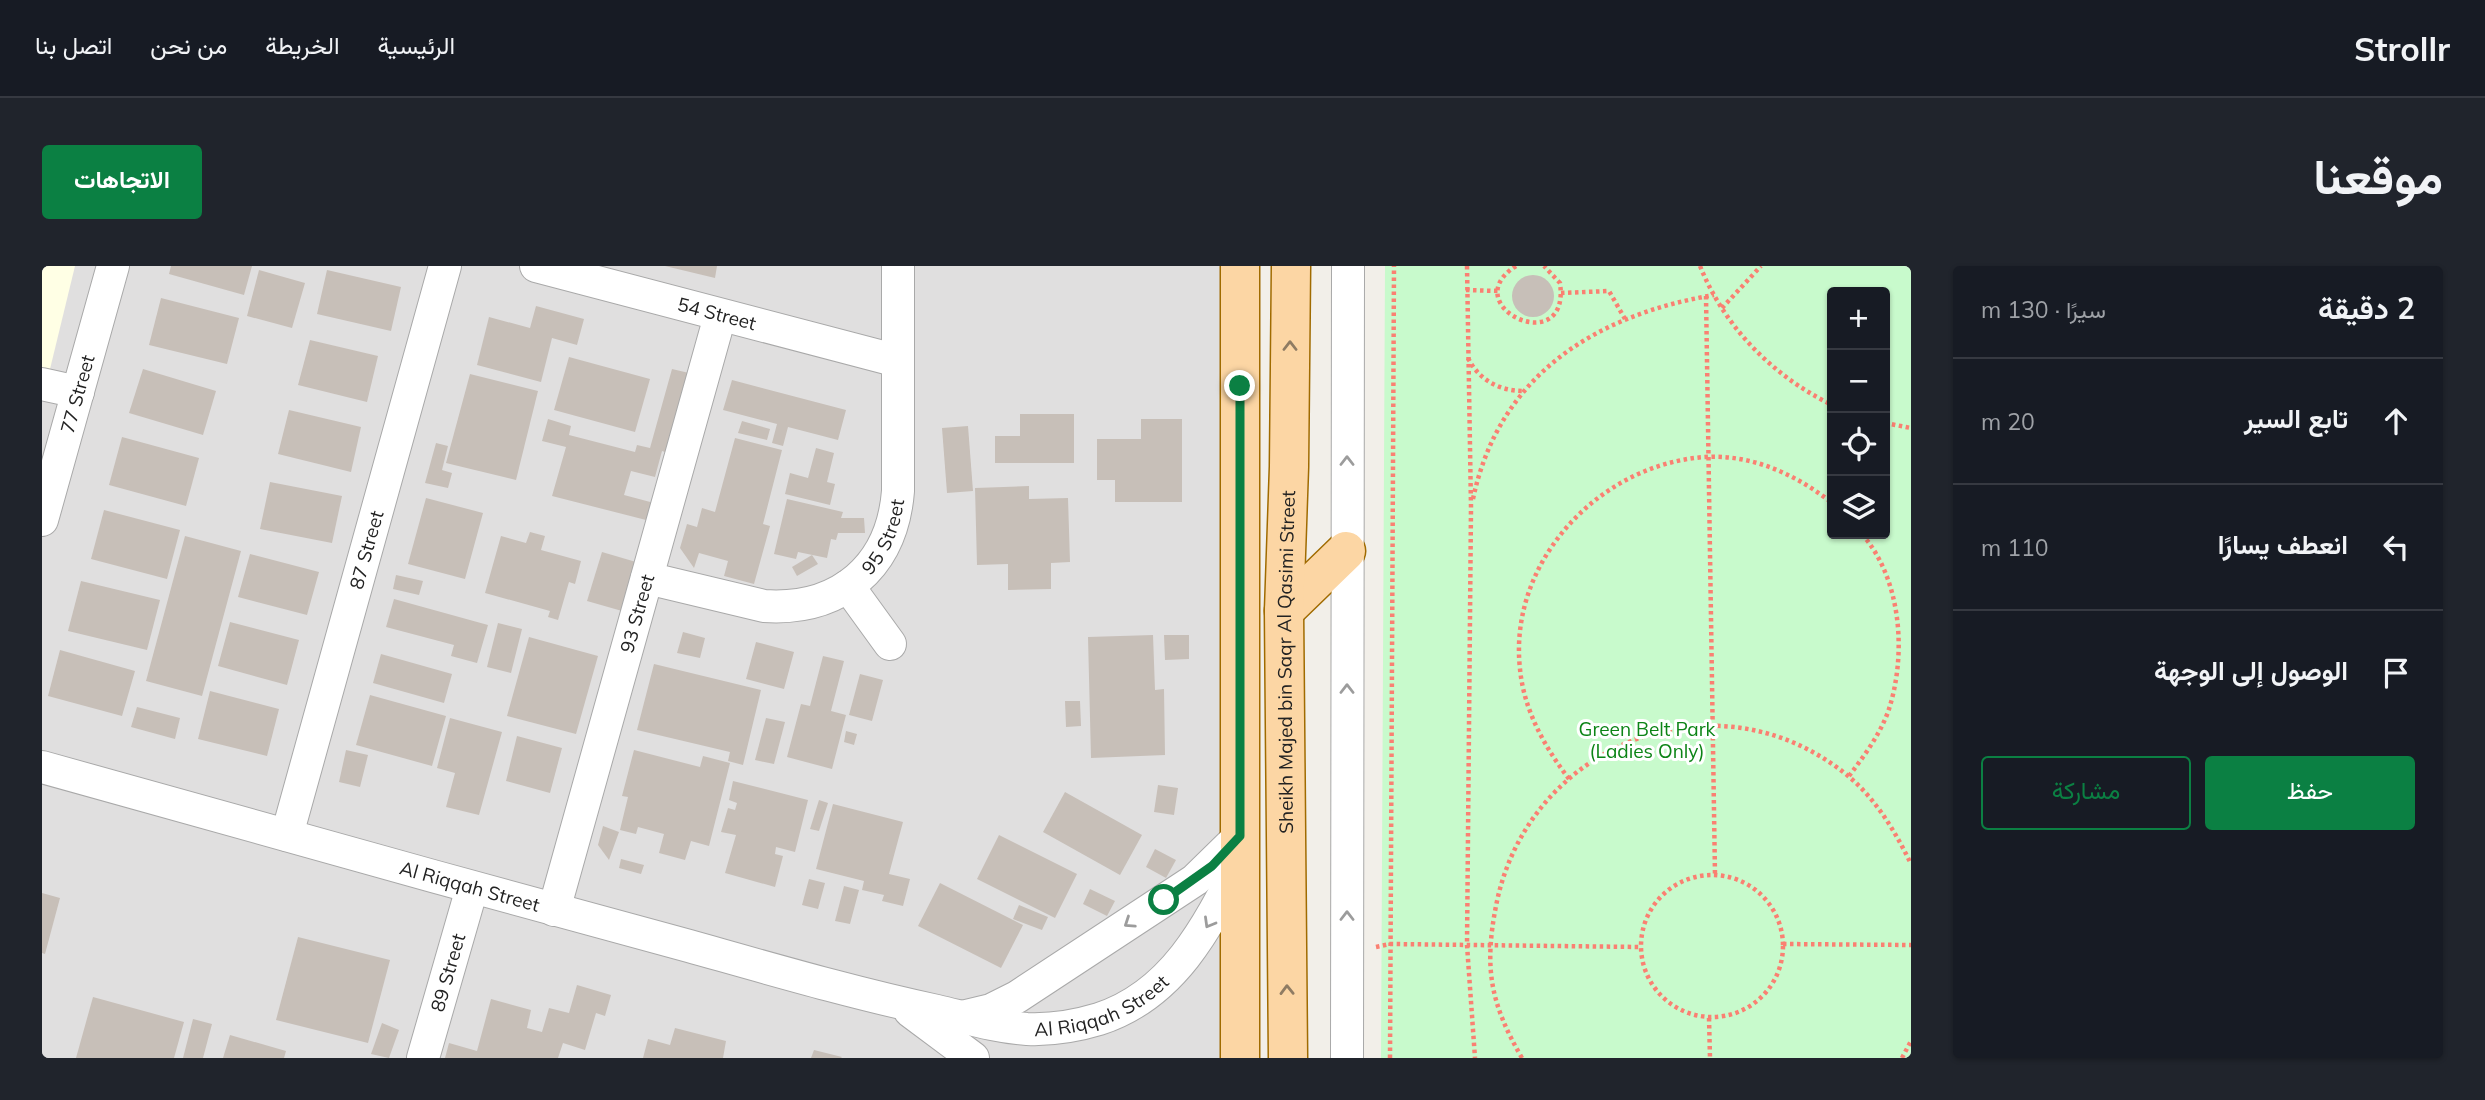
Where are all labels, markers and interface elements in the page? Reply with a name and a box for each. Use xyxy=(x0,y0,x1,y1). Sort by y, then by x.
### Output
text: Strollr xyxy=(2354,28,2450,69)
text: اتصل بنا xyxy=(35,30,112,60)
text: من نحن xyxy=(150,30,227,60)
text: الخريطة xyxy=(265,30,339,60)
text: الرئيسية xyxy=(377,30,455,60)
button: الاتجاهات xyxy=(42,145,202,219)
text: موقعنا xyxy=(2313,145,2443,206)
map controls xyxy=(1827,287,1890,539)
button: + xyxy=(1827,287,1890,350)
text: 2 دقيقة xyxy=(2318,289,2415,327)
street label: 54 Street xyxy=(675,292,759,335)
text: سيرًا · 130 m xyxy=(1981,295,2106,324)
one-way arrow xyxy=(1282,340,1298,351)
button: − xyxy=(1827,350,1890,413)
street label: 77 Street xyxy=(55,352,100,436)
route end xyxy=(1224,370,1255,401)
text: تابع السير xyxy=(2244,402,2348,435)
icon: ahead xyxy=(2377,402,2415,440)
text: 20 m xyxy=(1981,407,2035,436)
button: locate xyxy=(1827,413,1890,476)
one-way arrow xyxy=(1339,456,1355,466)
button: layers xyxy=(1827,476,1890,539)
street label: Sheikh Majed bin Saqr Al Qasimi Street xyxy=(1272,490,1300,834)
street label: 95 Street xyxy=(856,497,909,579)
street label: 87 Street xyxy=(344,508,389,592)
text: انعطف يسارًا xyxy=(2218,528,2348,561)
icon: left xyxy=(2377,528,2415,566)
text: 110 m xyxy=(1981,533,2049,562)
street label: 93 Street xyxy=(615,571,659,655)
text: الوصول إلى الوجهة xyxy=(2154,654,2348,687)
icon: arrive xyxy=(2377,654,2415,692)
one-way arrow xyxy=(1339,683,1355,694)
park label: Green Belt Park (Ladies Only) xyxy=(1579,717,1716,763)
button: مشاركة xyxy=(1981,756,2191,830)
button: حفظ xyxy=(2205,756,2415,830)
street label: Al Riqqah Street xyxy=(397,855,543,917)
route start xyxy=(1148,884,1179,915)
one-way arrow xyxy=(1339,911,1355,921)
one-way arrow xyxy=(1124,915,1137,927)
one-way arrow xyxy=(1204,915,1217,928)
street label: 89 Street xyxy=(425,930,470,1014)
street label: Al Riqqah Street xyxy=(1034,969,1174,1041)
one-way arrow xyxy=(1279,984,1295,995)

